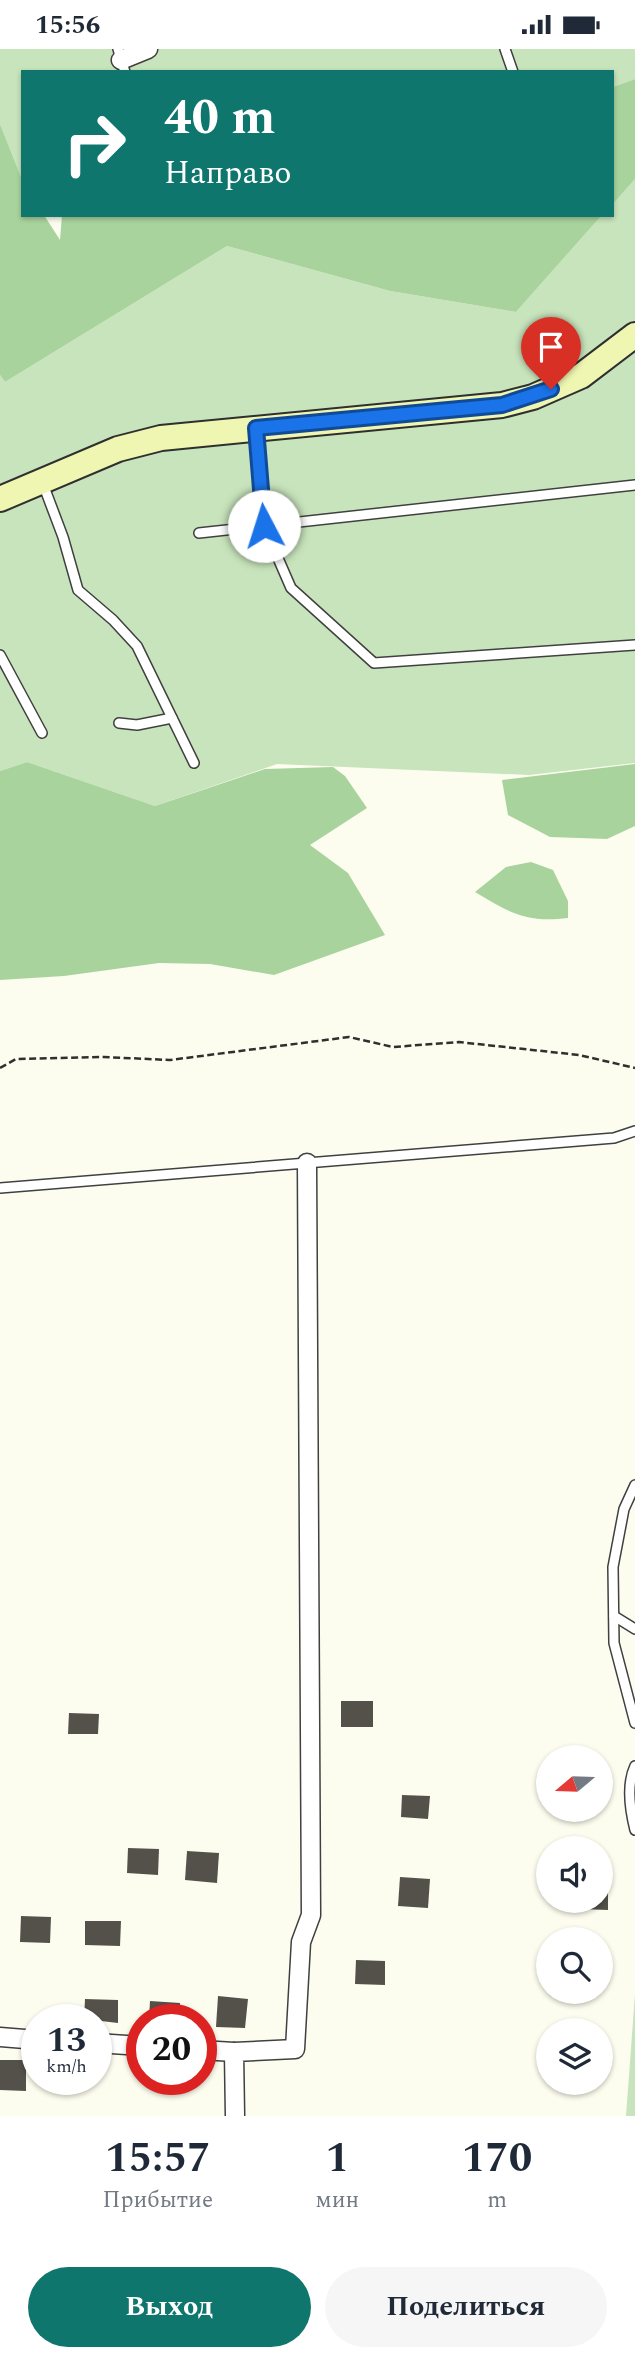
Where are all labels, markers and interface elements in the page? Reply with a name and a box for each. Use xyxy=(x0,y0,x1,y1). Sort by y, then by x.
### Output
text: 15:56 xyxy=(35,5,100,45)
text: 40 m xyxy=(164,81,275,156)
icon: right xyxy=(49,98,140,189)
text: Направо xyxy=(164,149,291,198)
pin xyxy=(521,317,581,389)
icon: arrive xyxy=(532,328,570,366)
position arrow xyxy=(227,489,301,563)
north arrow xyxy=(536,1745,612,1822)
map controls xyxy=(536,1745,613,2095)
button: sound xyxy=(536,1836,613,1913)
button: search xyxy=(536,1927,613,2004)
speed limit sign: 20 xyxy=(126,2004,217,2095)
text: 13 xyxy=(47,2014,86,2067)
button: layers xyxy=(536,2018,613,2095)
text: km/h xyxy=(46,2053,87,2080)
text: 15:57 xyxy=(105,2127,211,2190)
text: 1 xyxy=(326,2127,349,2190)
text: 170 xyxy=(462,2127,532,2190)
text: Прибытие xyxy=(103,2183,213,2218)
text: мин xyxy=(316,2183,359,2218)
text: m xyxy=(487,2183,507,2218)
button: Выход xyxy=(28,2267,311,2347)
button: Поделиться xyxy=(325,2267,607,2347)

